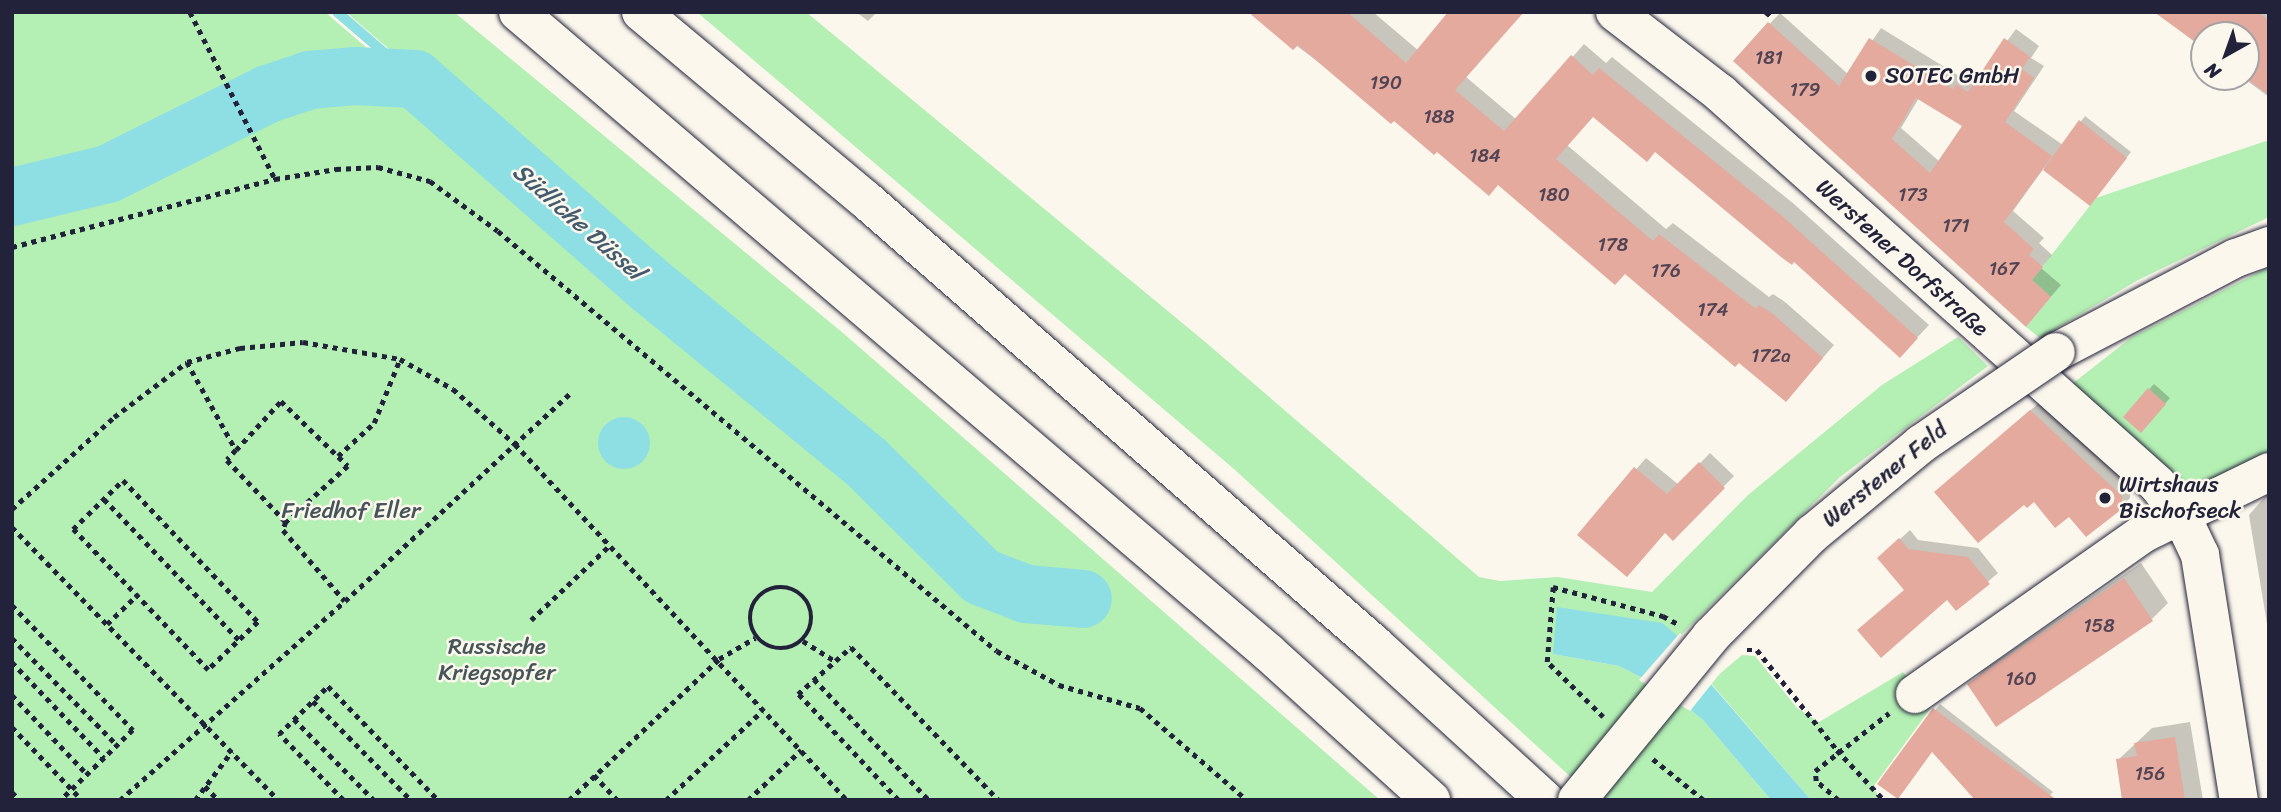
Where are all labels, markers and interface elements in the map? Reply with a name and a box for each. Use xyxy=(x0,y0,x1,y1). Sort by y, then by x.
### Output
north arrow xyxy=(2190,21,2260,91)
house number: 181 xyxy=(1755,47,1783,69)
text: N xyxy=(2197,54,2228,88)
place label: SOTEC GmbH xyxy=(1885,62,2020,90)
marker: SOTEC GmbH xyxy=(1863,68,1879,84)
house number: 190 xyxy=(1370,72,1402,94)
house number: 179 xyxy=(1790,79,1820,101)
house number: 188 xyxy=(1423,106,1455,128)
house number: 184 xyxy=(1469,145,1501,167)
water label: Südliche Düssel xyxy=(506,157,650,287)
street label: Werstener Dorfstraße xyxy=(1810,174,1994,342)
house number: 180 xyxy=(1538,184,1570,206)
house number: 173 xyxy=(1898,184,1928,206)
house number: 171 xyxy=(1942,215,1970,237)
house number: 178 xyxy=(1598,234,1628,256)
house number: 167 xyxy=(1989,258,2019,280)
house number: 176 xyxy=(1651,260,1681,282)
house number: 174 xyxy=(1698,299,1728,321)
house number: 172a xyxy=(1751,345,1791,367)
street label: Werstener Feld xyxy=(1817,416,1953,534)
place label: Wirtshaus Bischofseck xyxy=(2119,471,2241,525)
marker: Wirtshaus Bischofseck xyxy=(2097,490,2113,506)
park label: Friedhof Eller xyxy=(282,497,420,525)
house number: 158 xyxy=(2083,615,2115,637)
park label: Russische Kriegsopfer xyxy=(438,633,556,687)
house number: 160 xyxy=(2006,668,2036,690)
house number: 156 xyxy=(2135,763,2165,785)

